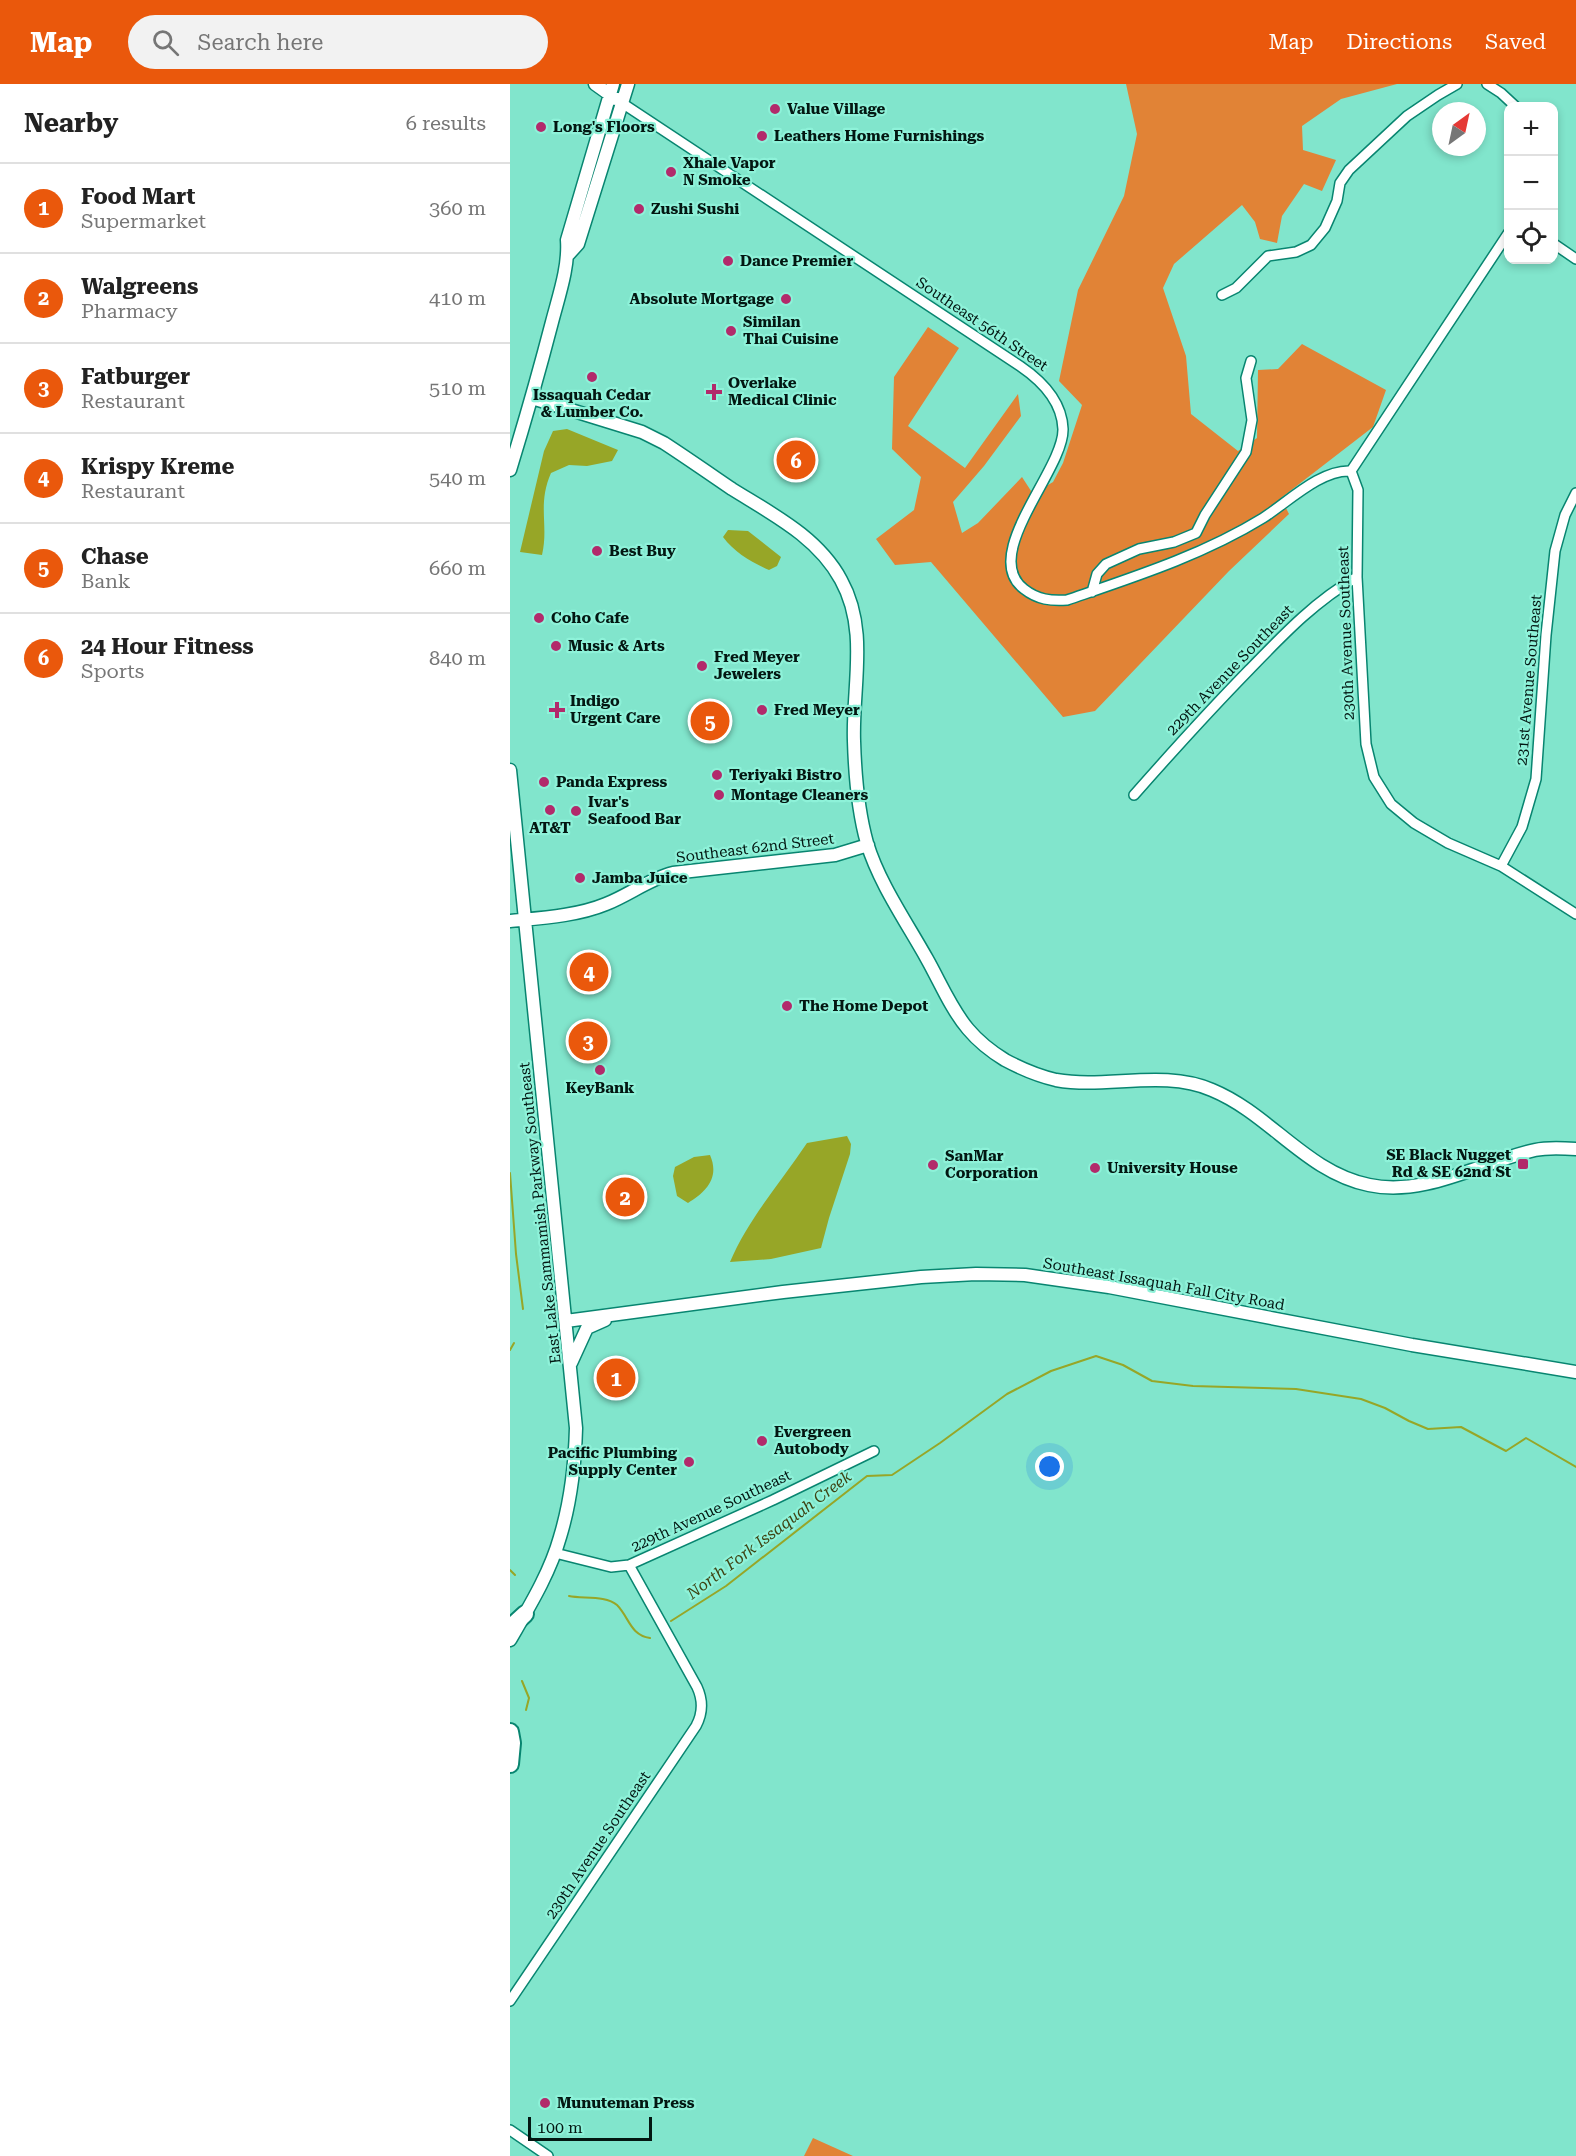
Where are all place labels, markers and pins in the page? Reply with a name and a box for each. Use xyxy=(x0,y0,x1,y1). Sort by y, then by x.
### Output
place label: Value Village xyxy=(787,100,886,118)
marker: Value Village xyxy=(768,102,782,116)
place label: Long's Floors xyxy=(553,118,655,136)
marker: Long's Floors xyxy=(534,120,548,134)
place label: Leathers Home Furnishings xyxy=(774,127,985,145)
marker: Leathers Home Furnishings xyxy=(755,129,769,143)
place label: Xhale Vapor N Smoke xyxy=(683,154,776,189)
marker: Xhale Vapor N Smoke xyxy=(664,165,678,179)
place label: Zushi Sushi xyxy=(651,200,739,218)
marker: Zushi Sushi xyxy=(632,202,646,216)
place label: Dance Premier xyxy=(740,252,853,270)
marker: Dance Premier xyxy=(721,254,735,268)
place label: Absolute Mortgage xyxy=(629,290,774,308)
marker: Absolute Mortgage xyxy=(779,292,793,306)
place label: Similan Thai Cuisine xyxy=(743,313,839,348)
marker: Similan Thai Cuisine xyxy=(724,324,738,338)
marker: Issaquah Cedar & Lumber Co. xyxy=(585,370,599,384)
place label: Overlake Medical Clinic xyxy=(728,374,837,409)
marker: Overlake Medical Clinic xyxy=(705,383,723,401)
place label: Issaquah Cedar & Lumber Co. xyxy=(533,386,651,421)
pin: 6 xyxy=(776,438,816,482)
place label: Best Buy xyxy=(609,542,676,560)
marker: Best Buy xyxy=(590,544,604,558)
place label: Coho Cafe xyxy=(551,609,629,627)
marker: Coho Cafe xyxy=(532,611,546,625)
place label: Music & Arts xyxy=(568,637,665,655)
marker: Music & Arts xyxy=(549,639,563,653)
place label: Fred Meyer Jewelers xyxy=(714,648,800,683)
marker: Fred Meyer Jewelers xyxy=(695,659,709,673)
place label: Indigo Urgent Care xyxy=(570,692,661,727)
pin: 5 xyxy=(690,698,730,744)
marker: Indigo Urgent Care xyxy=(548,701,566,719)
place label: Fred Meyer xyxy=(774,701,860,719)
marker: Fred Meyer xyxy=(755,703,769,717)
place label: Teriyaki Bistro xyxy=(729,766,842,784)
marker: Teriyaki Bistro xyxy=(710,768,724,782)
place label: Panda Express xyxy=(556,773,668,791)
marker: Panda Express xyxy=(537,775,551,789)
place label: Montage Cleaners xyxy=(731,786,868,804)
marker: Montage Cleaners xyxy=(712,788,726,802)
place label: Ivar's Seafood Bar xyxy=(588,793,681,828)
marker: AT&T xyxy=(543,803,557,817)
marker: Ivar's Seafood Bar xyxy=(569,804,583,818)
place label: AT&T xyxy=(529,819,571,837)
place label: Jamba Juice xyxy=(592,869,688,887)
marker: Jamba Juice xyxy=(573,871,587,885)
pin: 4 xyxy=(570,950,608,994)
place label: The Home Depot xyxy=(799,997,928,1015)
marker: The Home Depot xyxy=(780,999,794,1013)
pin: 3 xyxy=(568,1018,608,1064)
marker: KeyBank xyxy=(593,1063,607,1077)
place label: KeyBank xyxy=(566,1079,635,1097)
place label: SE Black Nugget Rd & SE 62nd St xyxy=(1386,1146,1511,1181)
place label: SanMar Corporation xyxy=(945,1147,1038,1182)
marker: SE Black Nugget Rd & SE 62nd St xyxy=(1516,1157,1530,1171)
marker: SanMar Corporation xyxy=(926,1158,940,1172)
place label: University House xyxy=(1107,1159,1238,1177)
marker: University House xyxy=(1088,1161,1102,1175)
pin: 2 xyxy=(606,1174,644,1220)
pin: 1 xyxy=(596,1356,636,1400)
place label: Evergreen Autobody xyxy=(774,1423,851,1458)
marker: Evergreen Autobody xyxy=(755,1434,769,1448)
place label: Pacific Plumbing Supply Center xyxy=(548,1444,678,1479)
marker: Pacific Plumbing Supply Center xyxy=(682,1455,696,1469)
place label: Munuteman Press xyxy=(557,2094,695,2112)
marker: Munuteman Press xyxy=(538,2096,552,2110)

